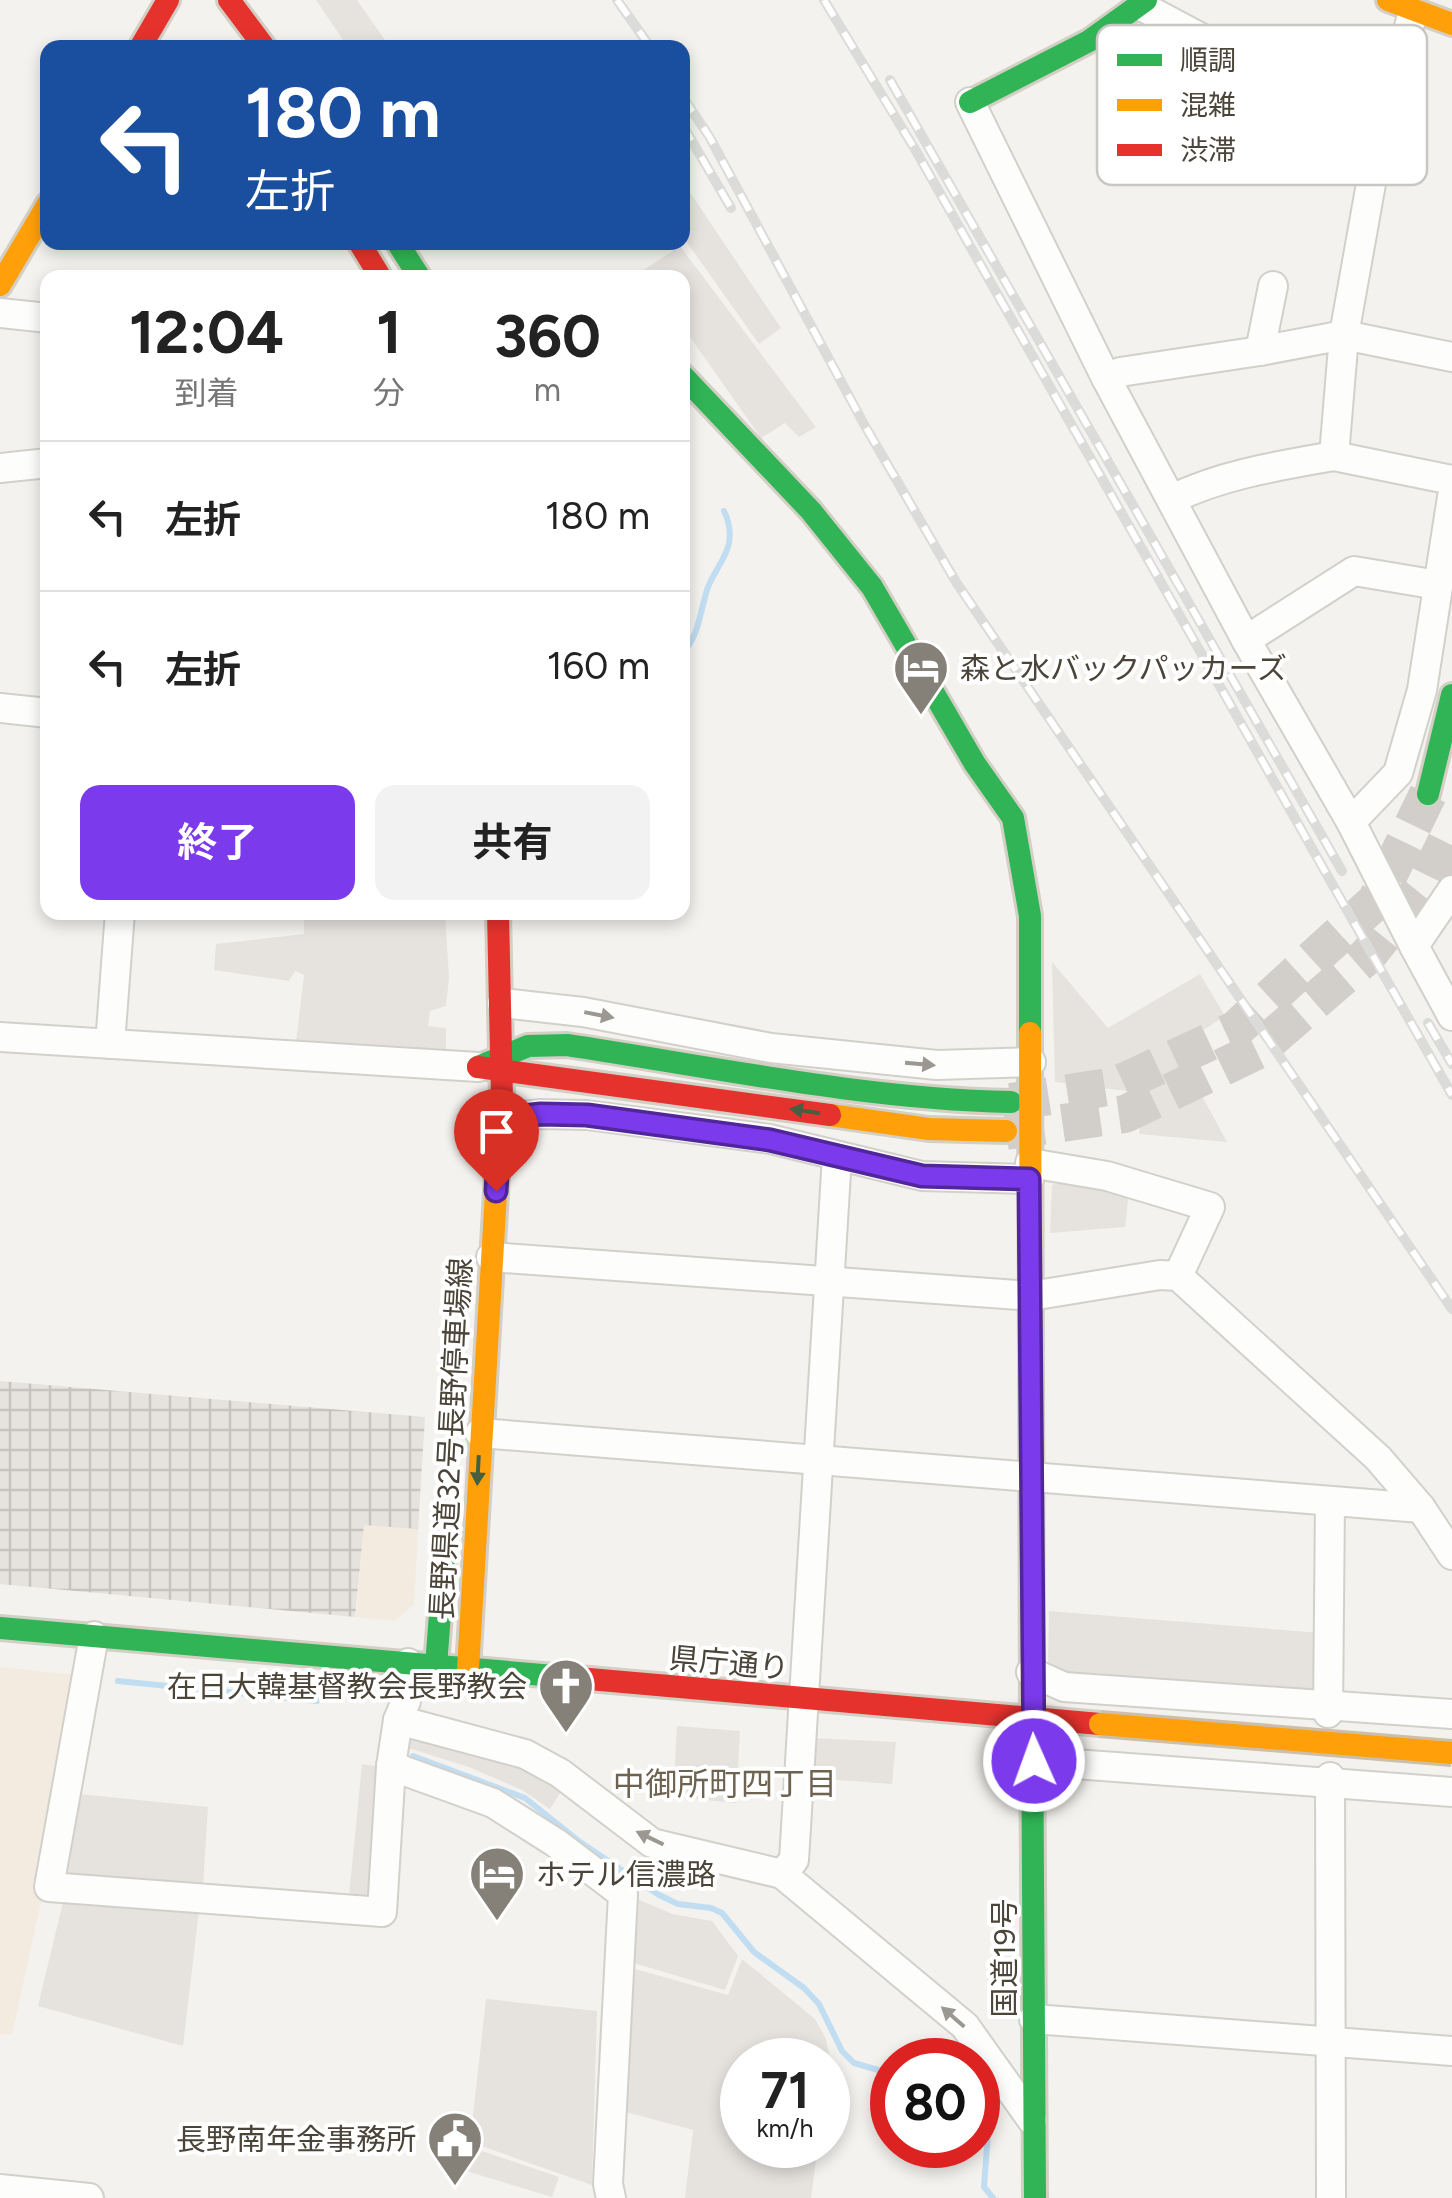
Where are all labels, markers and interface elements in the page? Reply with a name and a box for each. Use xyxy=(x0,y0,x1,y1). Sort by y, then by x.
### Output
legend xyxy=(1097,25,1427,185)
text: 順調 xyxy=(1180,43,1236,77)
text: 180 m xyxy=(245,70,440,155)
icon: left xyxy=(80,80,210,210)
text: 混雑 xyxy=(1180,88,1236,122)
text: 渋滞 xyxy=(1180,133,1236,167)
text: 左折 xyxy=(245,164,335,218)
text: 12:04 xyxy=(129,296,284,368)
text: 1 xyxy=(376,296,402,368)
text: 360 xyxy=(494,300,601,372)
text: m xyxy=(534,371,561,409)
text: 到着 xyxy=(174,374,238,412)
text: 分 xyxy=(373,374,405,412)
icon: left xyxy=(80,489,135,544)
text: 180 m xyxy=(545,493,650,539)
text: 左折 xyxy=(165,497,241,543)
hotel icon: 森と水バックパッカーズ xyxy=(891,638,951,717)
icon: left xyxy=(80,639,135,694)
text: 160 m xyxy=(547,643,650,689)
text: 左折 xyxy=(165,647,241,693)
place label: 森と水バックパッカーズ xyxy=(960,650,1287,687)
button: 終了 xyxy=(80,785,355,900)
button: 共有 xyxy=(375,785,650,900)
one-way arrow xyxy=(584,1008,615,1023)
one-way arrow xyxy=(905,1056,937,1072)
pin xyxy=(454,1089,539,1192)
one-way arrow xyxy=(789,1102,820,1118)
icon: arrive xyxy=(469,1104,524,1159)
street label: 長野県道32号長野停車場線 xyxy=(423,1257,479,1621)
one-way arrow xyxy=(470,1454,486,1486)
street label: 県庁通り xyxy=(668,1639,790,1687)
church icon: 在日大韓基督教会長野教会 xyxy=(536,1656,596,1735)
place label: 在日大韓基督教会長野教会 xyxy=(167,1668,527,1705)
position arrow xyxy=(982,1709,1086,1813)
district label: 中御所町四丁目 xyxy=(613,1765,837,1803)
one-way arrow xyxy=(636,1830,665,1847)
hotel icon: ホテル信濃路 xyxy=(467,1844,527,1923)
place label: ホテル信濃路 xyxy=(536,1856,716,1893)
street label: 国道19号 xyxy=(986,1898,1023,2018)
one-way arrow xyxy=(940,2006,965,2028)
speed limit sign: 80 xyxy=(870,2038,1000,2168)
text: 71 xyxy=(761,2060,809,2121)
public building icon: 長野南年金事務所 xyxy=(425,2109,485,2188)
text: km/h xyxy=(756,2113,814,2143)
place label: 長野南年金事務所 xyxy=(176,2121,416,2158)

